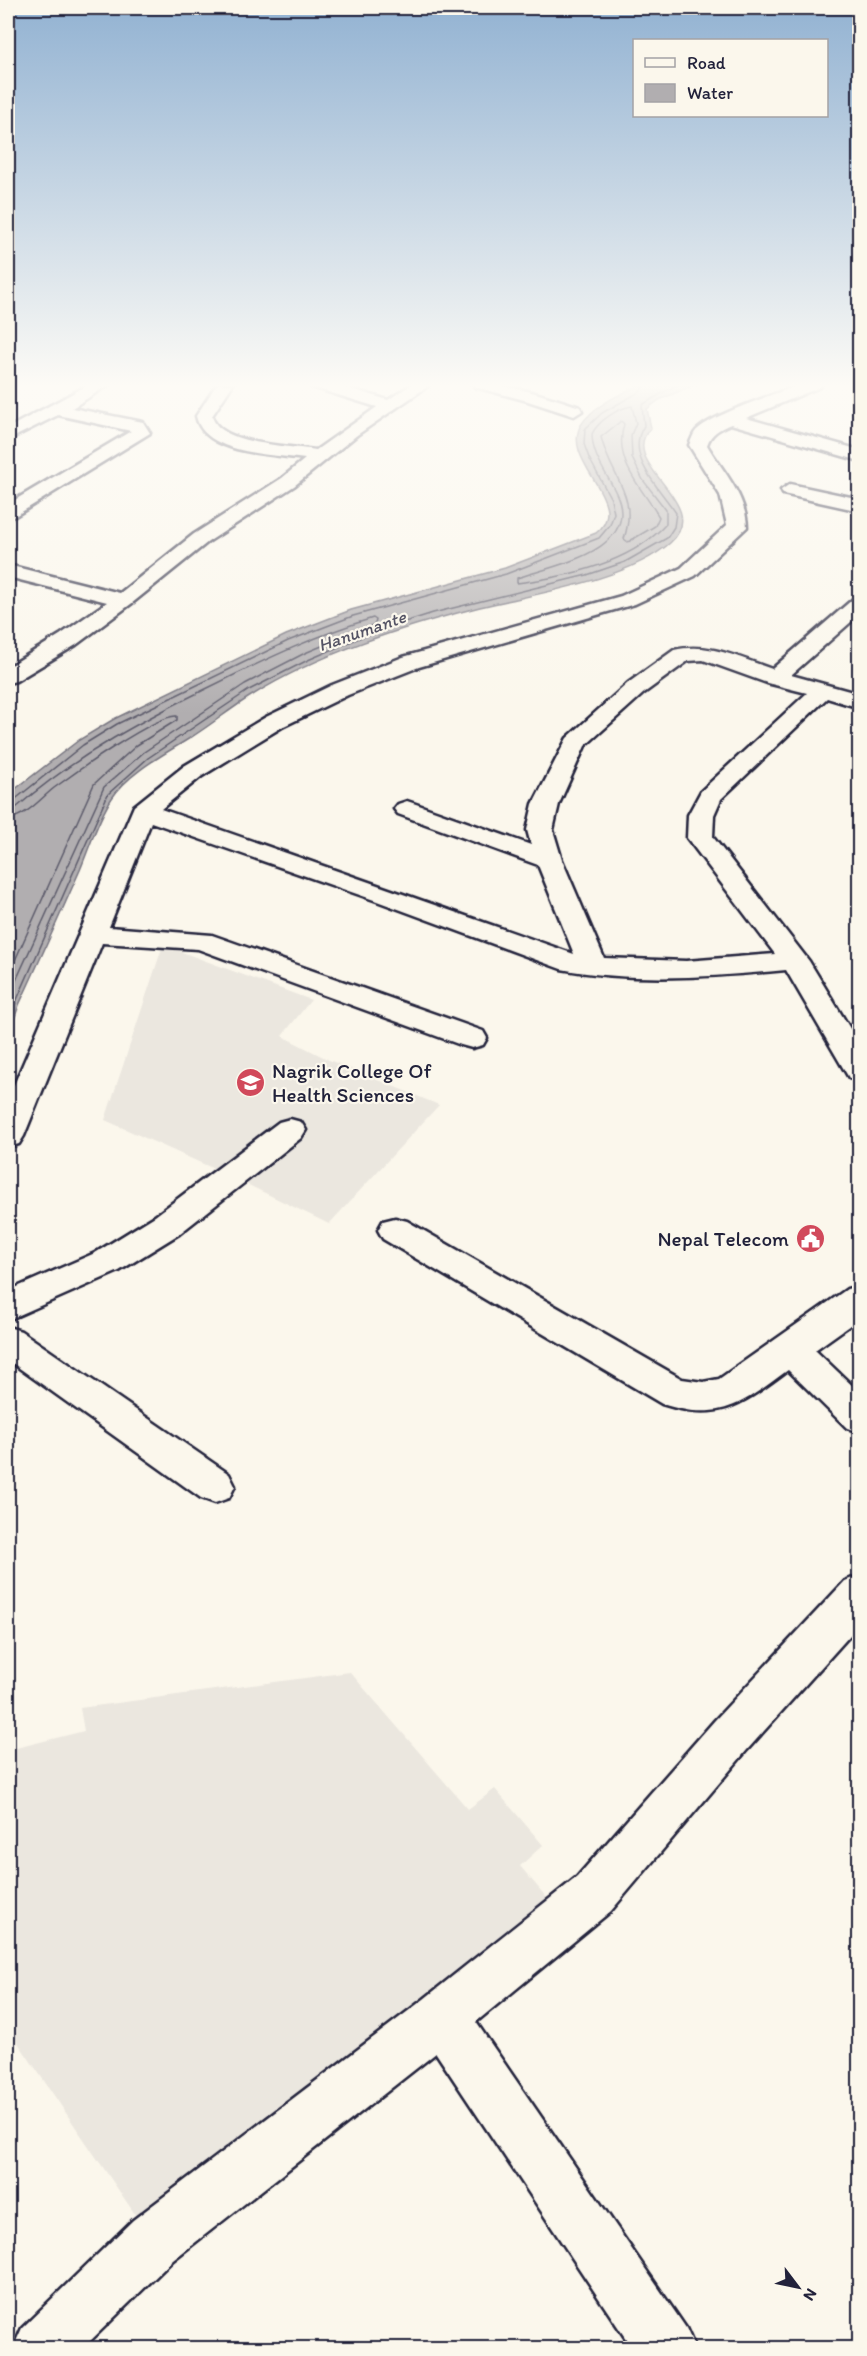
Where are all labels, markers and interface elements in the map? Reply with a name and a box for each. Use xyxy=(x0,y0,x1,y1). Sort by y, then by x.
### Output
legend xyxy=(633,39,828,117)
text: Road xyxy=(687,52,726,74)
text: Water xyxy=(687,82,733,104)
water label: Hanumante xyxy=(315,605,410,656)
place label: Nagrik College Of Health Sciences xyxy=(272,1058,432,1107)
school or university icon: Nagrik College Of Health Sciences xyxy=(235,1066,267,1098)
public building icon: Nepal Telecom xyxy=(794,1222,826,1254)
place label: Nepal Telecom xyxy=(657,1226,789,1251)
north arrow xyxy=(768,2257,828,2317)
text: N xyxy=(799,2285,821,2304)

